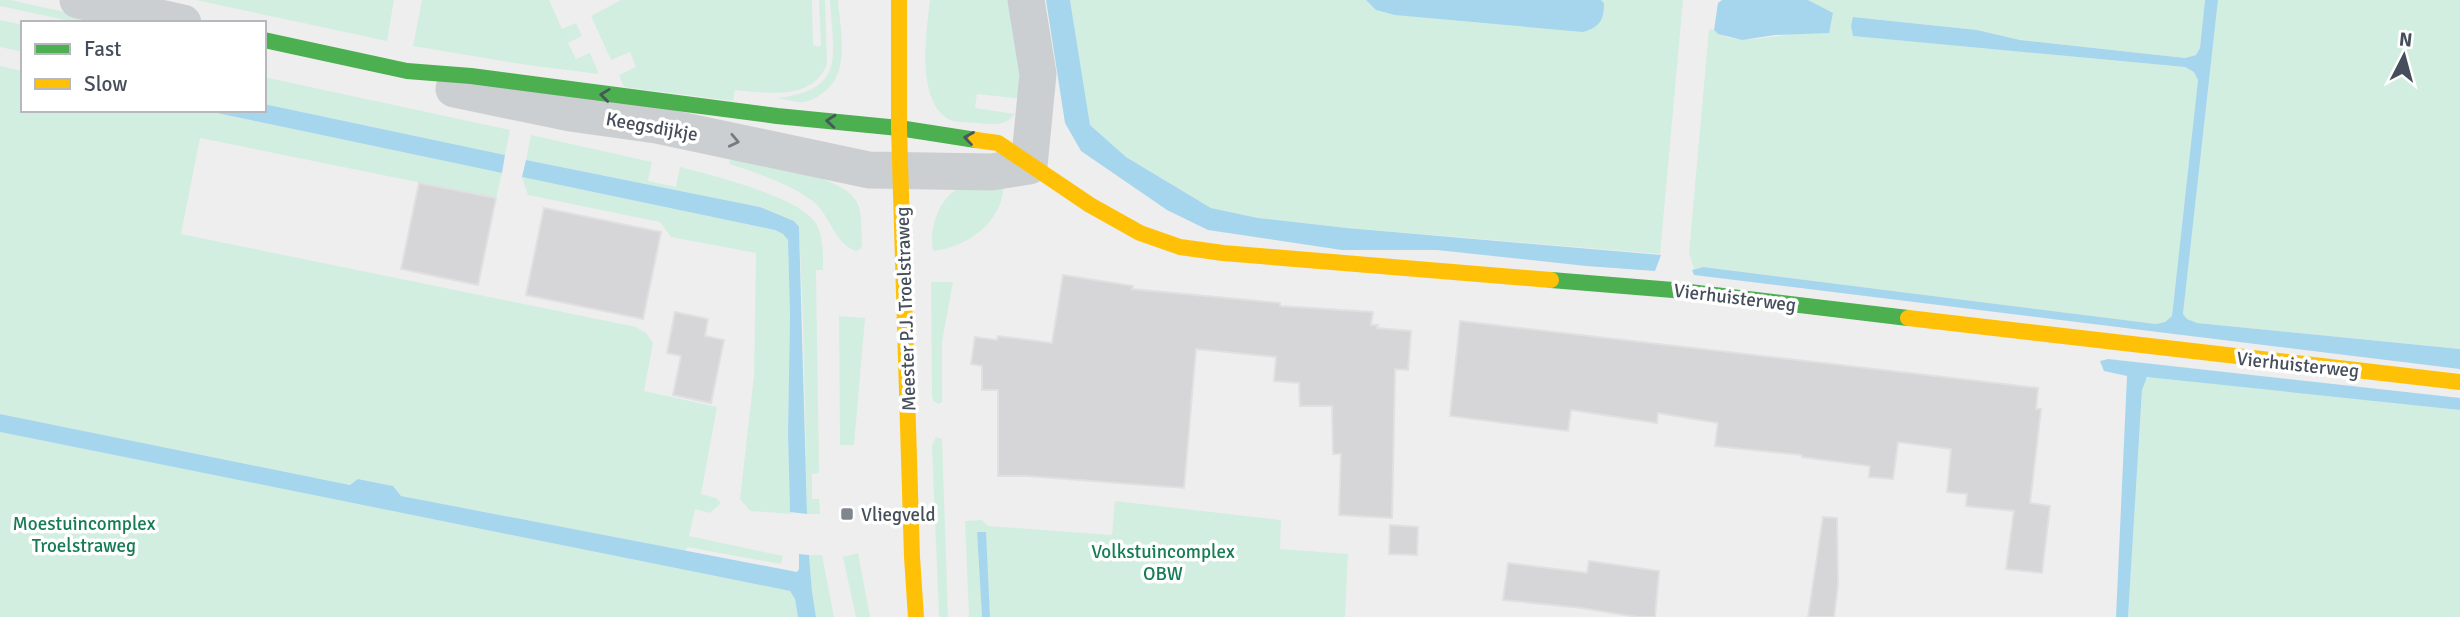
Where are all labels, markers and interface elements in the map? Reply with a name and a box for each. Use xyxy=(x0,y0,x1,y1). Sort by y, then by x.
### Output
legend xyxy=(21,21,266,112)
north arrow xyxy=(2369,21,2439,91)
text: N xyxy=(2398,27,2413,53)
text: Fast xyxy=(84,36,121,62)
text: Slow xyxy=(84,71,128,97)
one-way arrow xyxy=(599,87,611,102)
street label: Keegsdijkje xyxy=(604,107,700,147)
one-way arrow xyxy=(825,114,836,129)
one-way arrow xyxy=(963,131,974,146)
one-way arrow xyxy=(728,133,740,147)
street label: Meester P.J. Troelstraweg xyxy=(890,206,922,412)
street label: Vierhuisterweg xyxy=(1672,279,1797,317)
street label: Vierhuisterweg xyxy=(2235,347,2360,383)
place label: Vliegveld xyxy=(861,503,936,527)
marker: Vliegveld xyxy=(839,506,855,522)
park label: Moestuincomplex Troelstraweg xyxy=(12,512,156,558)
park label: Volkstuincomplex OBW xyxy=(1091,540,1235,586)

